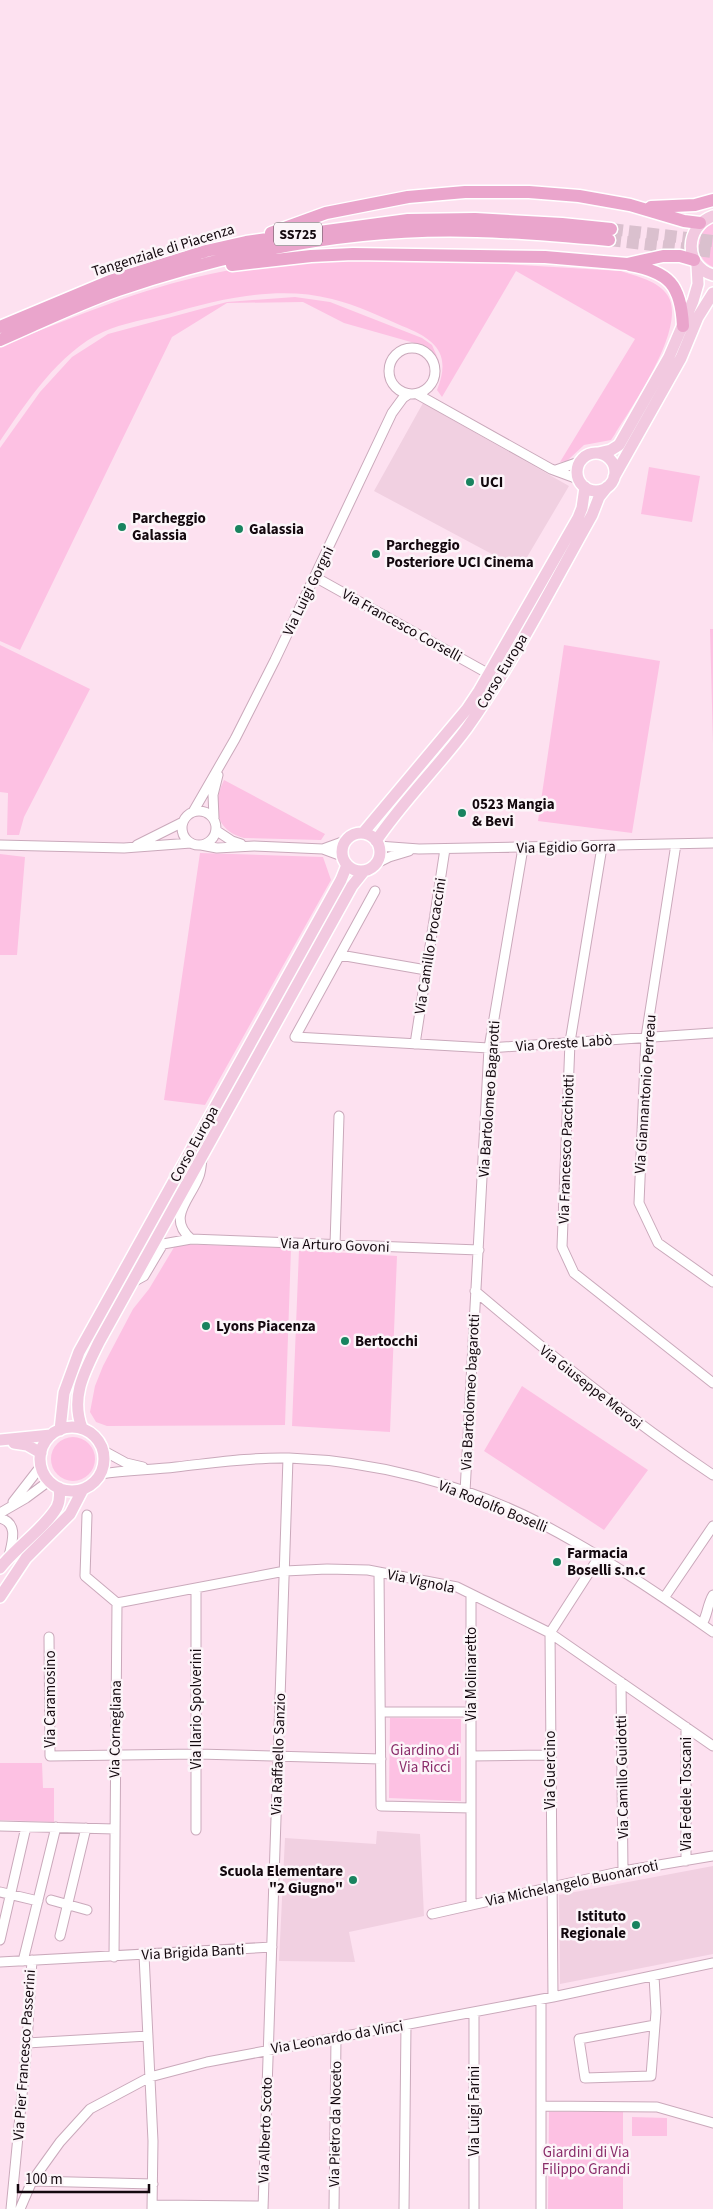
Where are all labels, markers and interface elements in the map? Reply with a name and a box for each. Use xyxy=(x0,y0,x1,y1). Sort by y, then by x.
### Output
street label: Tangenziale di Piacenza xyxy=(89,219,237,282)
road number: SS725 xyxy=(274,222,322,245)
place label: UCI xyxy=(480,472,503,493)
marker: UCI xyxy=(464,476,476,488)
place label: Parcheggio Galassia xyxy=(132,508,206,546)
place label: Galassia xyxy=(249,519,304,540)
marker: Parcheggio Galassia xyxy=(116,521,128,533)
marker: Galassia xyxy=(233,523,245,535)
place label: Parcheggio Posteriore UCI Cinema xyxy=(386,535,534,573)
street label: Via Luigi Gorgni xyxy=(278,543,339,639)
marker: Parcheggio Posteriore UCI Cinema xyxy=(370,548,382,560)
street label: Via Francesco Corselli xyxy=(338,584,466,667)
street label: Corso Europa xyxy=(472,630,533,713)
place label: 0523 Mangia & Bevi xyxy=(472,794,555,832)
marker: 0523 Mangia & Bevi xyxy=(456,807,468,819)
street label: Via Egidio Gorra xyxy=(516,836,616,859)
street label: Via Camillo Procaccini xyxy=(409,876,452,1016)
street label: Via Giannantonio Perreau xyxy=(629,1014,662,1174)
street label: Via Bartolomeo Bagarotti xyxy=(474,1020,505,1178)
street label: Via Oreste Labò xyxy=(515,1030,613,1057)
street label: Via Francesco Pacchiotti xyxy=(553,1074,580,1224)
street label: Corso Europa xyxy=(165,1102,224,1186)
street label: Via Arturo Govoni xyxy=(280,1233,390,1258)
street label: Via Bartolomeo bagarotti xyxy=(456,1313,485,1471)
place label: Lyons Piacenza xyxy=(216,1316,316,1337)
marker: Lyons Piacenza xyxy=(200,1320,212,1332)
place label: Bertocchi xyxy=(355,1331,418,1352)
marker: Bertocchi xyxy=(339,1335,351,1347)
street label: Via Giuseppe Merosi xyxy=(535,1341,647,1434)
street label: Via Rodolfo Boselli xyxy=(435,1475,551,1538)
place label: Farmacia Boselli s.n.c xyxy=(567,1543,646,1581)
marker: Farmacia Boselli s.n.c xyxy=(551,1556,563,1568)
street label: Via Vignola xyxy=(385,1564,457,1599)
street label: Via Molinaretto xyxy=(461,1627,482,1721)
street label: Via Ilario Spolverini xyxy=(186,1649,207,1769)
street label: Via Caramosino xyxy=(40,1650,61,1748)
street label: Via Cornegliana xyxy=(104,1680,127,1778)
street label: Via Raffaello Sanzio xyxy=(266,1693,291,1815)
street label: Via Camillo Guidotti xyxy=(611,1715,634,1839)
street label: Via Guercino xyxy=(540,1731,561,1809)
street label: Via Fedele Toscani xyxy=(676,1737,697,1851)
park label: Giardino di Via Ricci xyxy=(391,1740,459,1778)
street label: Via Michelangelo Buonarroti xyxy=(484,1855,660,1912)
place label: Scuola Elementare "2 Giugno" xyxy=(219,1861,343,1899)
marker: Scuola Elementare "2 Giugno" xyxy=(347,1874,359,1886)
place label: Istituto Regionale xyxy=(560,1906,626,1944)
marker: Istituto Regionale xyxy=(630,1919,642,1931)
street label: Via Brigida Banti xyxy=(141,1939,245,1966)
street label: Via Pier Francesco Passerini xyxy=(8,1969,41,2141)
street label: Via Leonardo da Vinci xyxy=(269,2016,405,2059)
street label: Via Pietro da Noceto xyxy=(324,2061,347,2187)
street label: Via Luigi Farini xyxy=(464,2066,485,2156)
street label: Via Alberto Scoto xyxy=(253,2077,278,2183)
park label: Giardini di Via Filippo Grandi xyxy=(542,2142,630,2180)
scale bar xyxy=(18,2162,149,2194)
text: 100 m xyxy=(25,2169,63,2190)

